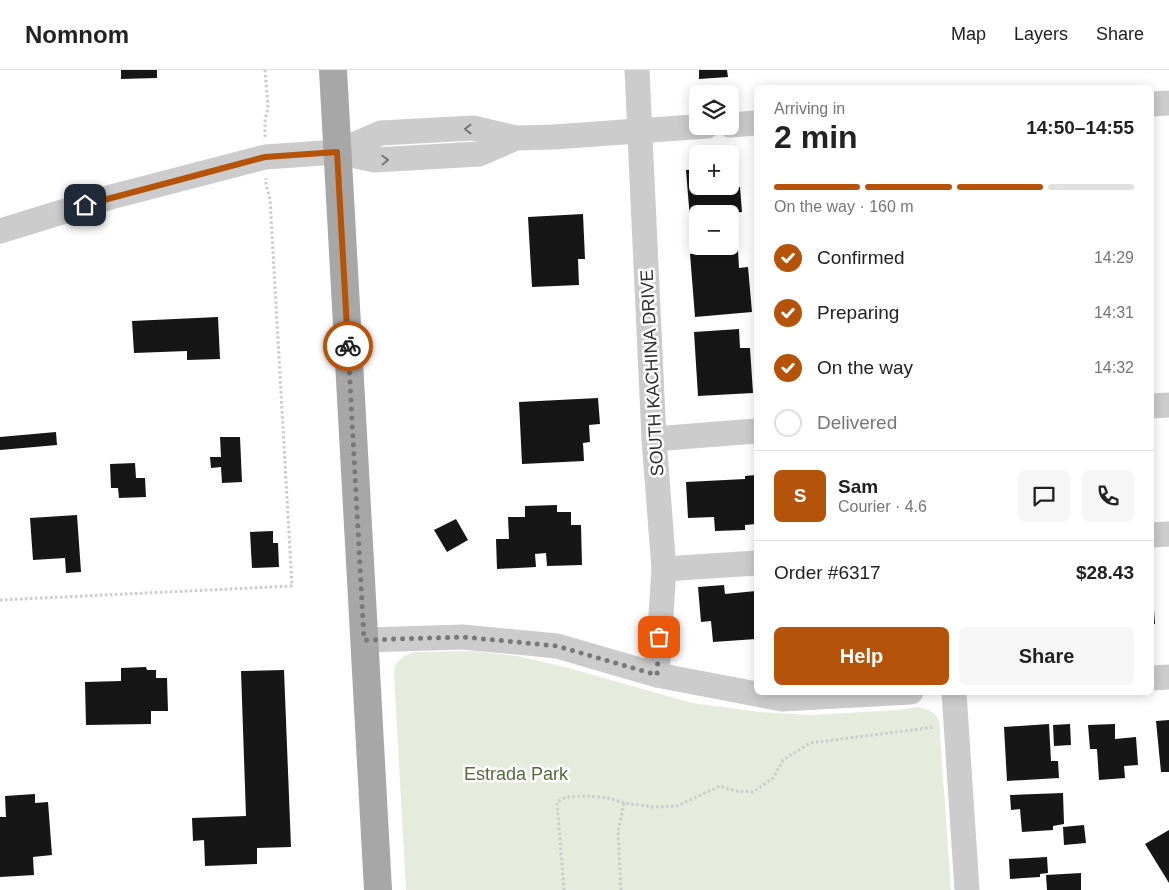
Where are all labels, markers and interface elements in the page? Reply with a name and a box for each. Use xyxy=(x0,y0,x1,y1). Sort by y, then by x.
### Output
text: Nomnom xyxy=(25,21,129,48)
text: Map xyxy=(951,24,986,44)
text: Layers xyxy=(1014,24,1068,44)
text: Share xyxy=(1096,24,1144,44)
map controls xyxy=(689,85,739,255)
button: layers xyxy=(689,85,739,135)
text: Arriving in xyxy=(774,100,845,117)
text: 14:50–14:55 xyxy=(1026,117,1134,138)
text: 2 min xyxy=(774,119,858,155)
one-way arrow xyxy=(464,124,472,134)
button: + xyxy=(689,145,739,195)
one-way arrow xyxy=(381,154,389,165)
pin xyxy=(64,184,106,226)
icon: home xyxy=(71,191,99,219)
text: On the way · 160 m xyxy=(774,198,914,215)
button: − xyxy=(689,205,739,255)
icon: check xyxy=(774,244,802,272)
text: Confirmed xyxy=(817,247,905,268)
text: 14:29 xyxy=(1094,249,1134,266)
street label: SOUTH KACHINA DRIVE xyxy=(637,269,667,477)
icon: check xyxy=(774,299,802,327)
text: Preparing xyxy=(817,302,899,323)
text: 14:31 xyxy=(1094,304,1134,321)
courier xyxy=(323,321,373,371)
icon: bike xyxy=(334,332,362,360)
icon: check xyxy=(774,354,802,382)
text: On the way xyxy=(817,357,913,378)
text: 14:32 xyxy=(1094,359,1134,376)
text: Delivered xyxy=(817,412,897,433)
button: chat xyxy=(1018,470,1070,522)
button: phone xyxy=(1082,470,1134,522)
text: Sam xyxy=(838,476,878,497)
text: S xyxy=(794,485,806,506)
text: Courier · 4.6 xyxy=(838,498,927,515)
text: Order #6317 xyxy=(774,562,881,583)
text: $28.43 xyxy=(1076,562,1134,583)
pin xyxy=(638,616,680,658)
icon: bag xyxy=(645,623,673,651)
button: Help xyxy=(774,627,949,685)
button: Share xyxy=(959,627,1134,685)
park label: Estrada Park xyxy=(464,764,569,784)

